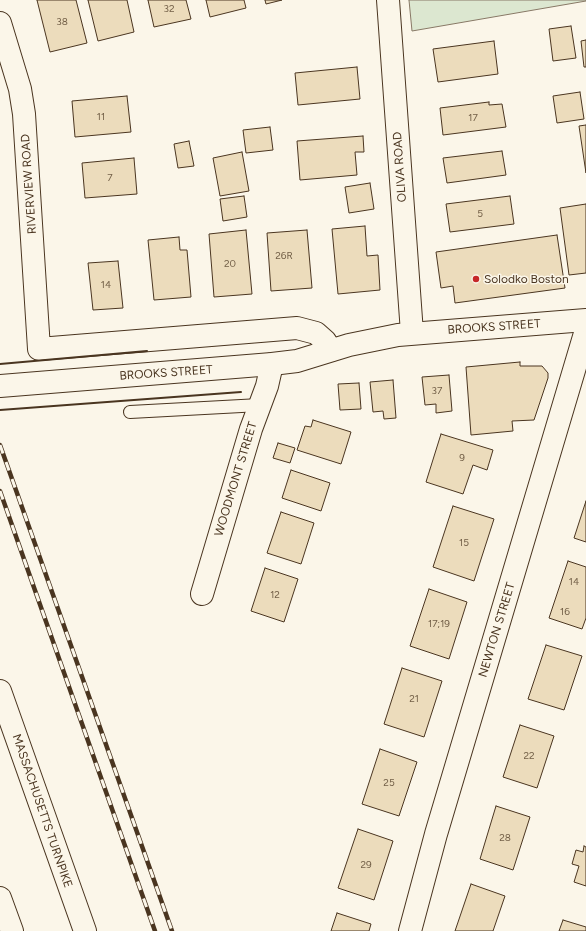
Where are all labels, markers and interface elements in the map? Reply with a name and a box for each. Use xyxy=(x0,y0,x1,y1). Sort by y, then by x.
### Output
house number: 32 xyxy=(163,3,175,15)
house number: 38 xyxy=(56,16,68,28)
house number: 11 xyxy=(97,111,105,123)
house number: 17 xyxy=(468,112,478,124)
street label: OLIVA ROAD xyxy=(390,131,410,203)
street label: RIVERVIEW ROAD xyxy=(18,134,40,234)
house number: 7 xyxy=(107,172,113,184)
house number: 5 xyxy=(477,208,483,220)
house number: 26R xyxy=(275,250,293,262)
house number: 20 xyxy=(224,258,236,270)
place label: Solodko Boston xyxy=(484,272,569,286)
marker: Solodko Boston xyxy=(471,274,481,284)
house number: 14 xyxy=(101,279,111,291)
street label: BROOKS STREET xyxy=(447,317,541,337)
street label: BROOKS STREET xyxy=(119,363,213,383)
house number: 37 xyxy=(432,385,442,397)
street label: WOODMONT STREET xyxy=(212,420,260,538)
house number: 9 xyxy=(459,452,465,464)
house number: 15 xyxy=(459,537,469,549)
house number: 14 xyxy=(569,576,579,588)
street label: NEWTON STREET xyxy=(476,581,518,679)
house number: 12 xyxy=(270,589,280,601)
house number: 16 xyxy=(560,606,570,618)
house number: 17;19 xyxy=(428,618,450,630)
house number: 21 xyxy=(409,693,419,705)
street label: MASSACHUSETTS TURNPIKE xyxy=(9,732,75,890)
house number: 22 xyxy=(523,750,535,762)
house number: 25 xyxy=(383,777,395,789)
house number: 28 xyxy=(499,832,511,844)
house number: 29 xyxy=(360,859,372,871)

